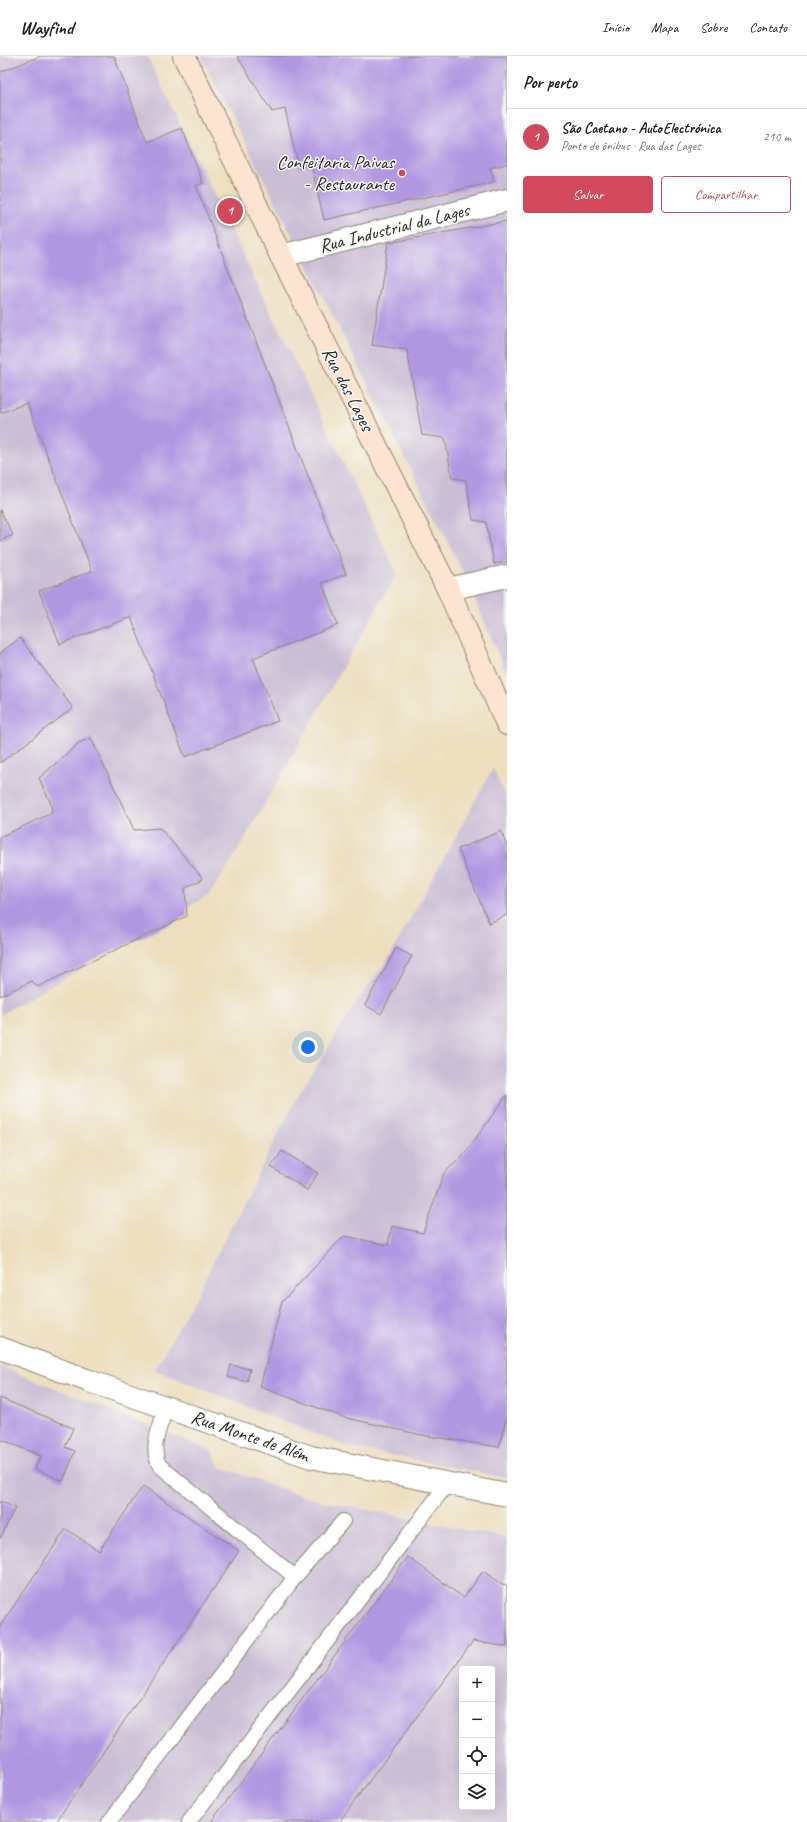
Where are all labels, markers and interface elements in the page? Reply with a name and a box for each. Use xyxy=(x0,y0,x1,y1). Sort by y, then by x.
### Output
text: Wayfind xyxy=(20,16,73,40)
text: Início xyxy=(602,19,629,36)
text: Mapa xyxy=(651,19,678,36)
text: Sobre xyxy=(700,19,727,36)
text: Contato xyxy=(749,19,787,36)
text: Por perto xyxy=(523,72,577,93)
text: São Caetano - AutoElectrónica xyxy=(561,119,721,138)
text: 1 xyxy=(533,129,539,145)
text: 210 m xyxy=(763,129,791,145)
text: Ponto de ônibus · Rua das Lages xyxy=(561,138,700,154)
place label: Confeitaria Paivas - Restaurante xyxy=(277,150,396,196)
marker: Confeitaria Paivas - Restaurante xyxy=(397,168,407,178)
button: Salvar xyxy=(523,176,653,213)
button: Compartilhar xyxy=(661,176,791,213)
pin: 1 xyxy=(217,196,243,226)
street label: Rua Industrial da Lages xyxy=(317,197,473,258)
street label: Rua das Lages xyxy=(317,343,380,437)
your location xyxy=(298,1037,318,1057)
street label: Rua Monte de Além xyxy=(188,1405,314,1468)
map controls xyxy=(459,1666,495,1810)
button: + xyxy=(459,1666,495,1702)
button: − xyxy=(459,1702,495,1738)
button: locate xyxy=(459,1738,495,1774)
button: layers xyxy=(459,1774,495,1810)

